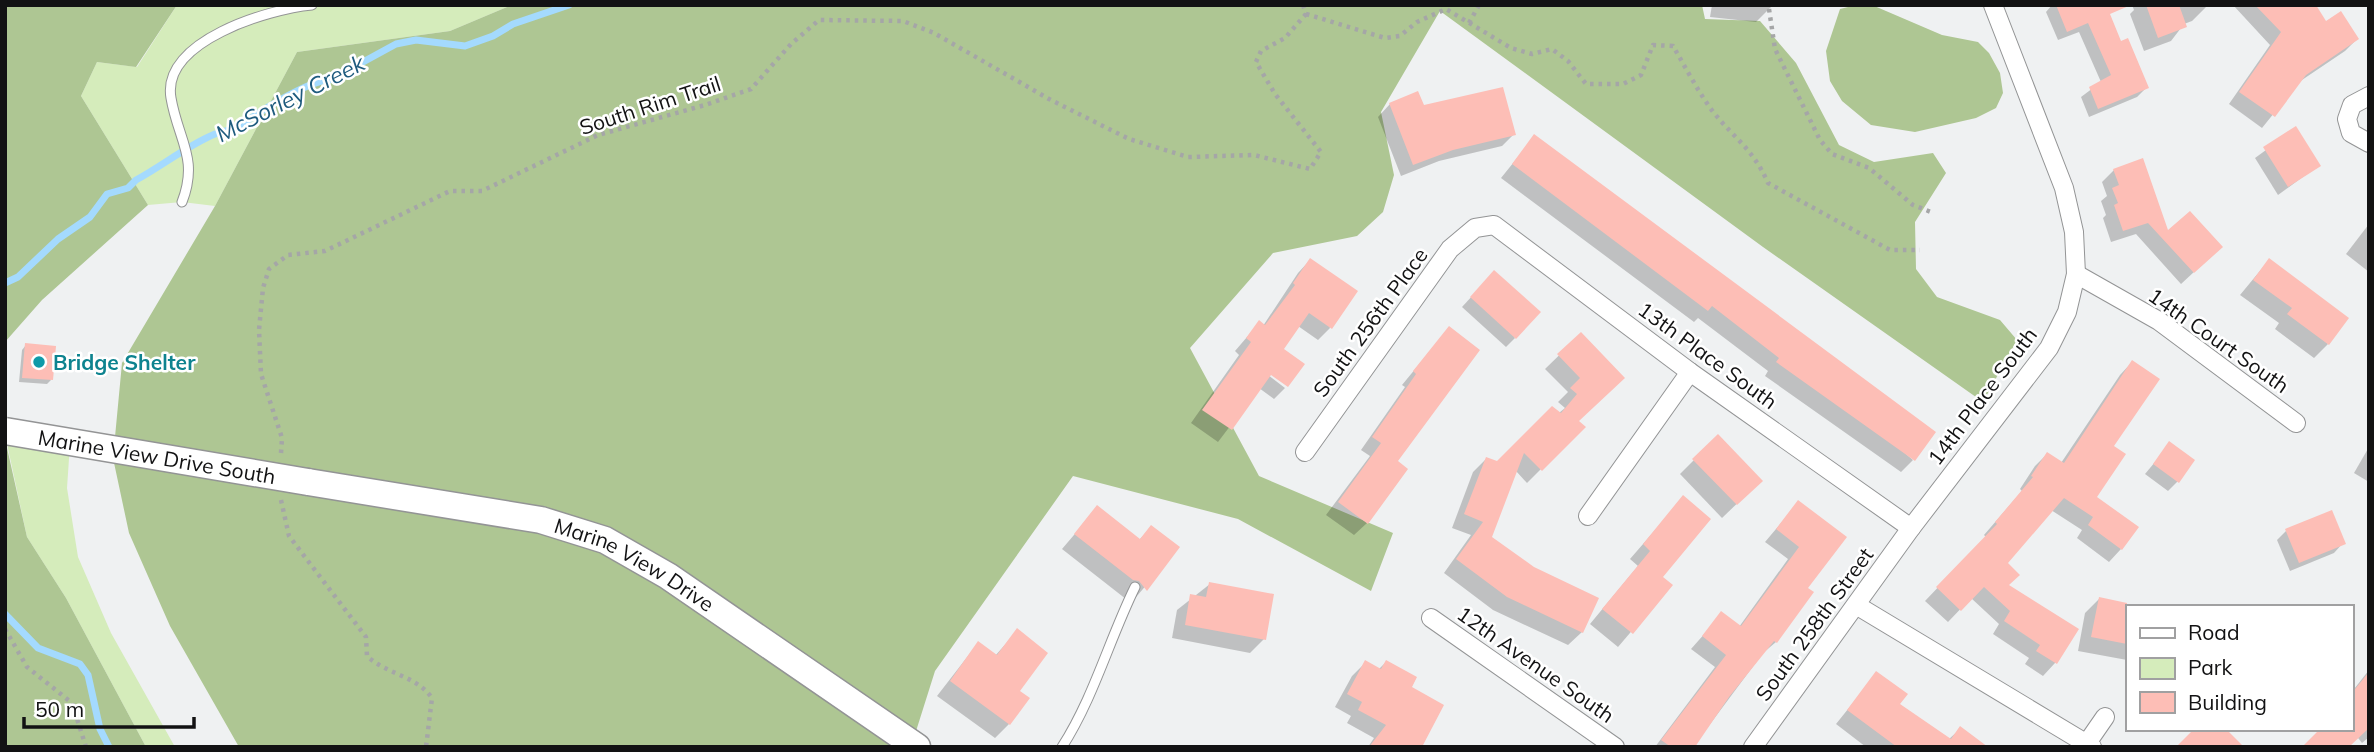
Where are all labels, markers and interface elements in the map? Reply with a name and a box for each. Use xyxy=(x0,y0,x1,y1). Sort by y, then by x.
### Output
water label: McSorley Creek xyxy=(210,47,371,148)
street label: South Rim Trail xyxy=(576,70,724,140)
street label: South 256th Place xyxy=(1307,242,1433,402)
street label: 14th Court South xyxy=(2144,282,2294,398)
street label: 13th Place South xyxy=(1633,296,1783,414)
street label: 14th Place South xyxy=(1922,322,2042,470)
place label: Bridge Shelter xyxy=(53,349,196,375)
marker: Bridge Shelter xyxy=(31,354,47,370)
street label: Marine View Drive South xyxy=(36,424,278,489)
street label: Marine View Drive xyxy=(551,512,719,617)
street label: South 258th Street xyxy=(1750,542,1878,706)
street label: 12th Avenue South xyxy=(1452,600,1620,728)
legend xyxy=(2126,605,2353,731)
text: Road xyxy=(2188,619,2239,645)
text: Park xyxy=(2188,654,2232,680)
scale bar xyxy=(24,686,194,730)
text: Building xyxy=(2188,689,2267,715)
text: 50 m xyxy=(35,696,84,722)

